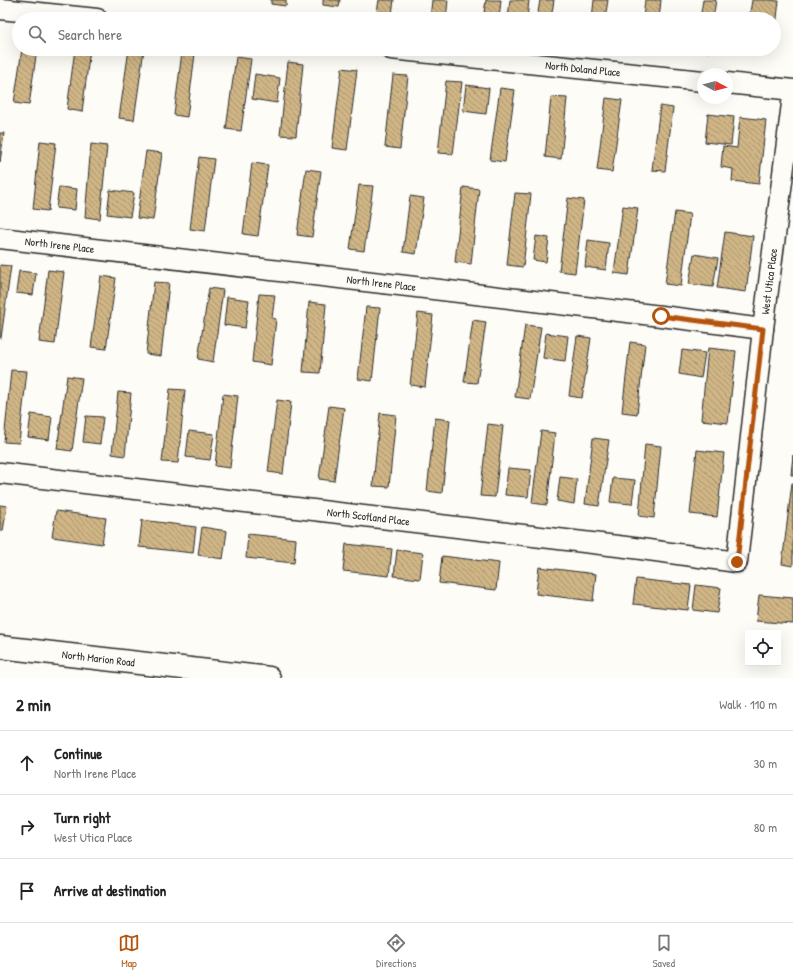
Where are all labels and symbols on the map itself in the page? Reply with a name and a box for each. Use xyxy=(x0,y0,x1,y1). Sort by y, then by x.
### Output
street label: North Doland Place xyxy=(545,58,622,80)
north arrow xyxy=(697,68,733,104)
street label: North Irene Place xyxy=(24,234,96,256)
street label: West Utica Place xyxy=(758,247,780,315)
street label: North Irene Place xyxy=(346,272,417,294)
route start xyxy=(652,307,670,325)
street label: North Scotland Place xyxy=(326,505,411,528)
route end xyxy=(728,553,746,571)
street label: North Marion Road xyxy=(61,647,136,670)

